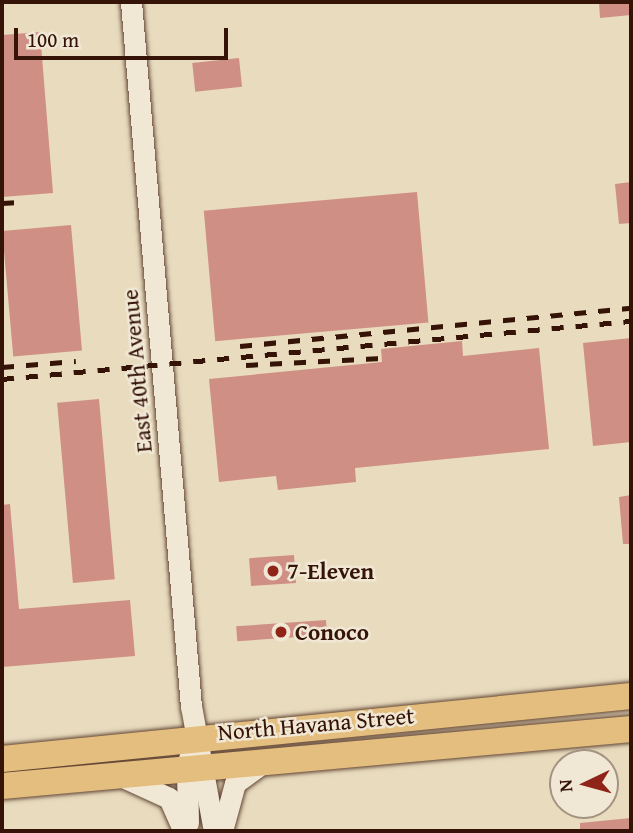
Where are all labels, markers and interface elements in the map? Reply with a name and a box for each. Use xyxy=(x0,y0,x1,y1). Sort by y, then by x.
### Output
scale bar xyxy=(18,14,231,58)
text: 100 m xyxy=(27,24,79,55)
street label: East 40th Avenue xyxy=(116,288,158,454)
place label: 7-Eleven xyxy=(287,557,374,585)
marker: 7-Eleven xyxy=(265,563,281,579)
place label: Conoco xyxy=(295,618,369,646)
marker: Conoco xyxy=(273,624,289,640)
street label: North Havana Street xyxy=(217,702,415,746)
north arrow xyxy=(549,749,619,819)
text: N xyxy=(551,778,580,793)

